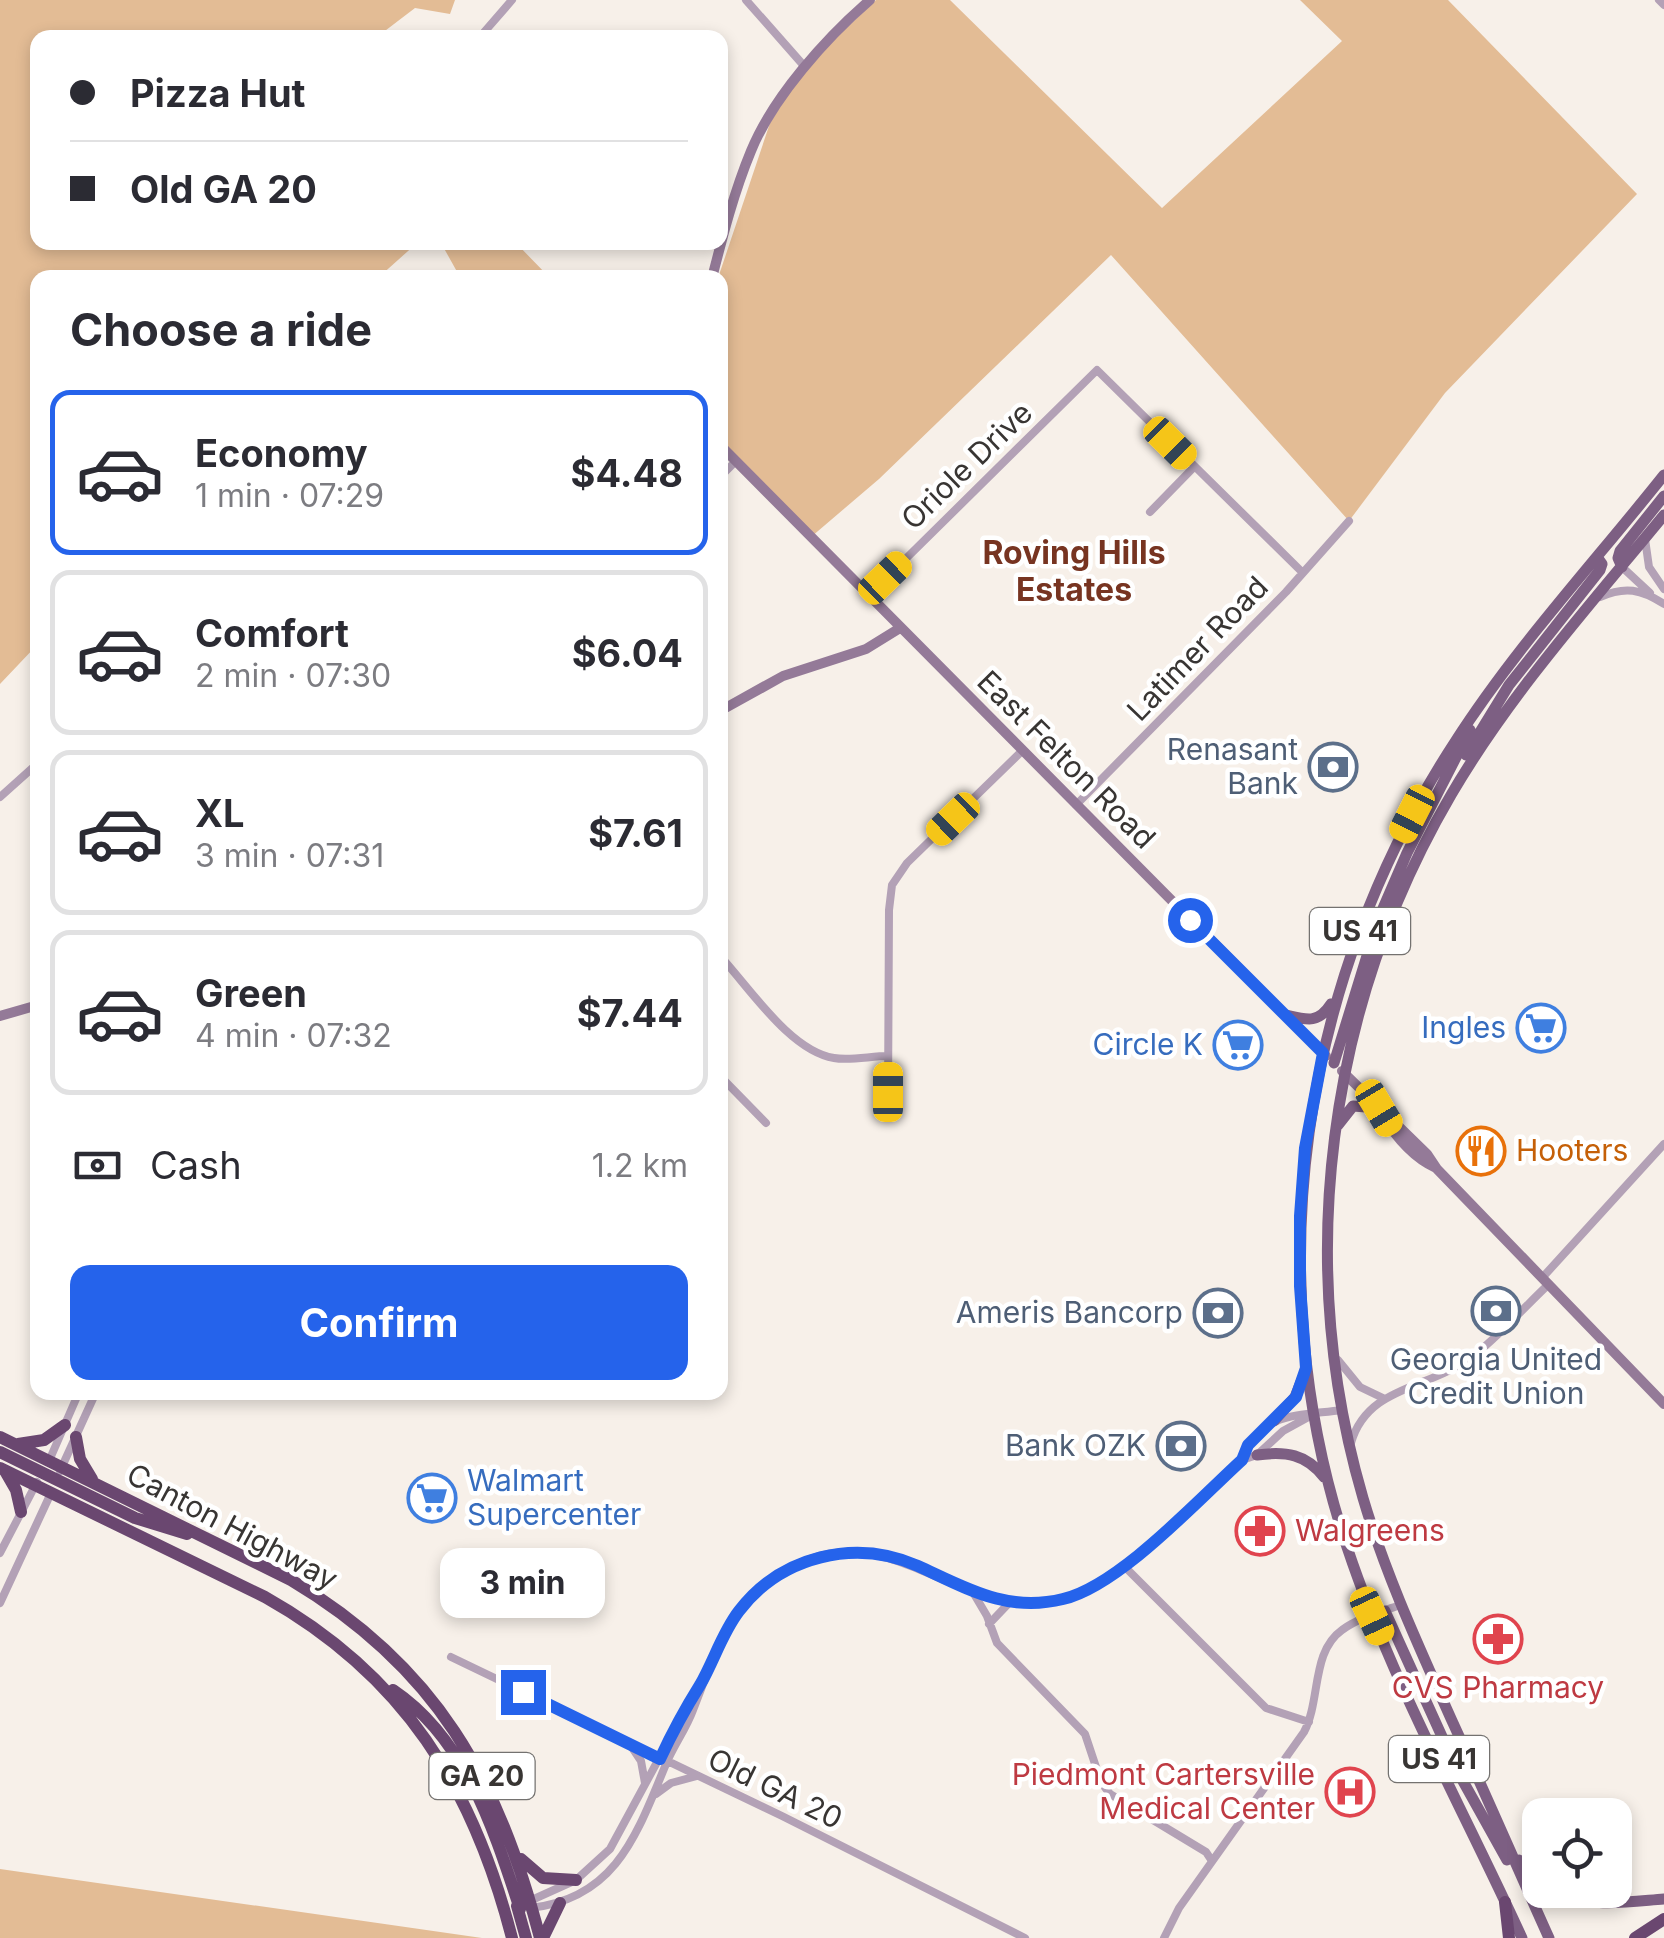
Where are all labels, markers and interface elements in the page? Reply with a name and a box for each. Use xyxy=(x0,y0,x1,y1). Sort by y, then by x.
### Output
text: Pizza Hut xyxy=(130,70,305,116)
text: Old GA 20 xyxy=(130,166,317,212)
text: Choose a ride xyxy=(70,302,372,357)
street label: Oriole Drive xyxy=(894,394,1039,536)
car xyxy=(1138,411,1202,475)
icon: car xyxy=(75,428,165,518)
text: Economy xyxy=(195,430,368,476)
text: $4.48 xyxy=(571,450,683,496)
text: 1 min · 07:29 xyxy=(195,476,384,515)
district label: Roving Hills Estates xyxy=(982,533,1166,609)
car xyxy=(853,546,917,610)
street label: Latimer Road xyxy=(1119,569,1275,728)
icon: car xyxy=(75,608,165,698)
text: Comfort xyxy=(195,610,349,656)
text: $6.04 xyxy=(572,630,683,676)
text: 2 min · 07:30 xyxy=(195,656,391,695)
street label: East Felton Road xyxy=(970,663,1163,856)
place label: Renasant Bank xyxy=(1167,731,1299,801)
bank icon: Renasant Bank xyxy=(1307,741,1359,793)
car xyxy=(1385,780,1439,848)
car xyxy=(921,787,985,851)
icon: car xyxy=(75,788,165,878)
text: XL xyxy=(195,790,245,836)
text: $7.61 xyxy=(588,810,683,856)
text: 3 min · 07:31 xyxy=(195,836,384,875)
route start xyxy=(1168,898,1213,943)
road number: US 41 xyxy=(1310,908,1410,954)
icon: car xyxy=(75,968,165,1058)
text: Green xyxy=(195,970,307,1016)
text: $7.44 xyxy=(577,990,683,1036)
supermarket icon: Ingles xyxy=(1515,1002,1567,1054)
place label: Ingles xyxy=(1421,1009,1506,1045)
text: 4 min · 07:32 xyxy=(195,1016,392,1055)
supermarket icon: Circle K xyxy=(1212,1019,1264,1071)
place label: Circle K xyxy=(1093,1026,1203,1062)
car xyxy=(873,1062,903,1122)
car xyxy=(1351,1075,1407,1141)
restaurant icon: Hooters xyxy=(1455,1125,1507,1177)
place label: Hooters xyxy=(1516,1132,1628,1168)
icon: cash xyxy=(70,1138,125,1193)
text: Cash xyxy=(150,1142,242,1188)
text: 1.2 km xyxy=(592,1146,688,1185)
button: Confirm xyxy=(70,1265,688,1380)
bank icon: Georgia United Credit Union xyxy=(1470,1285,1522,1337)
bank icon: Ameris Bancorp xyxy=(1192,1287,1244,1339)
place label: Ameris Bancorp xyxy=(956,1294,1183,1330)
place label: Georgia United Credit Union xyxy=(1390,1341,1602,1411)
bank icon: Bank OZK xyxy=(1155,1420,1207,1472)
place label: Bank OZK xyxy=(1005,1427,1146,1463)
street label: Canton Highway xyxy=(121,1455,344,1597)
place label: Walmart Supercenter xyxy=(467,1462,641,1532)
supermarket icon: Walmart Supercenter xyxy=(406,1472,458,1524)
pharmacy icon: Walgreens xyxy=(1234,1505,1286,1557)
place label: Walgreens xyxy=(1295,1512,1445,1548)
callout: 3 min xyxy=(440,1547,606,1617)
text: 3 min xyxy=(479,1563,566,1602)
car xyxy=(1346,1582,1398,1650)
pharmacy icon: CVS Pharmacy xyxy=(1472,1613,1524,1665)
place label: CVS Pharmacy xyxy=(1392,1669,1604,1705)
route end xyxy=(501,1670,546,1715)
road number: US 41 xyxy=(1389,1736,1489,1782)
street label: Old GA 20 xyxy=(702,1740,849,1836)
road number: GA 20 xyxy=(430,1753,534,1799)
place label: Piedmont Cartersville Medical Center xyxy=(1012,1756,1315,1826)
hospital icon: Piedmont Cartersville Medical Center xyxy=(1324,1766,1376,1818)
map controls xyxy=(1522,1798,1632,1908)
button: locate xyxy=(1522,1798,1632,1908)

